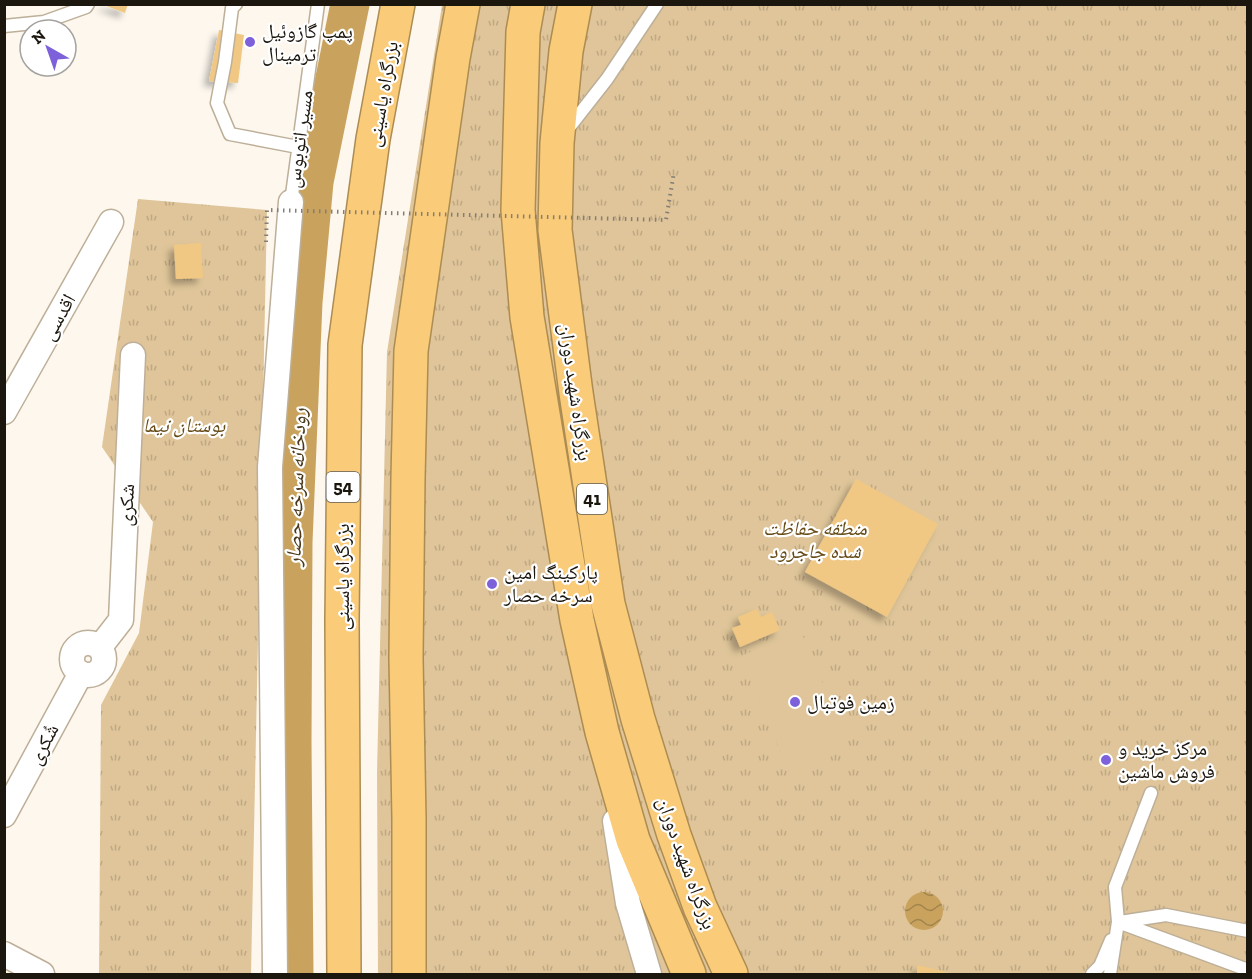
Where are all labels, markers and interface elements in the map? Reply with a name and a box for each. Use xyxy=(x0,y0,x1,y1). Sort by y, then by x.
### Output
north arrow xyxy=(18,18,78,78)
place label: پمپ گازوئیل ترمینال xyxy=(262,19,353,66)
text: N xyxy=(28,26,49,48)
marker: پمپ گازوئیل ترمینال xyxy=(243,35,257,49)
street label: بزرگراه یاسینی xyxy=(361,39,403,149)
street label: مسیر اتوبوس xyxy=(280,89,318,189)
street label: اقدسی xyxy=(35,290,81,344)
street label: بزرگراه شهید دوران xyxy=(554,322,598,462)
water label: رودخانه سرخه حصار xyxy=(280,408,311,568)
park label: بوستان نیما xyxy=(143,413,226,438)
road number: 54 xyxy=(326,472,360,502)
street label: شکری xyxy=(113,483,139,527)
road number: 41 xyxy=(577,484,607,514)
park label: منطقه حفاظت شده جاجرود xyxy=(763,516,867,563)
street label: بزرگراه یاسینی xyxy=(330,524,354,631)
place label: پارکینگ امین سرخه حصار xyxy=(503,560,598,607)
marker: پارکینگ امین سرخه حصار xyxy=(485,577,499,591)
place label: زمین فوتبال xyxy=(807,690,895,714)
marker: زمین فوتبال xyxy=(788,695,802,709)
street label: شُکری xyxy=(22,719,64,769)
place label: مرکز خرید و فروش ماشین xyxy=(1118,736,1215,783)
marker: مرکز خرید و فروش ماشین xyxy=(1099,753,1113,767)
street label: بزرگراه شهید دوران xyxy=(652,794,722,932)

